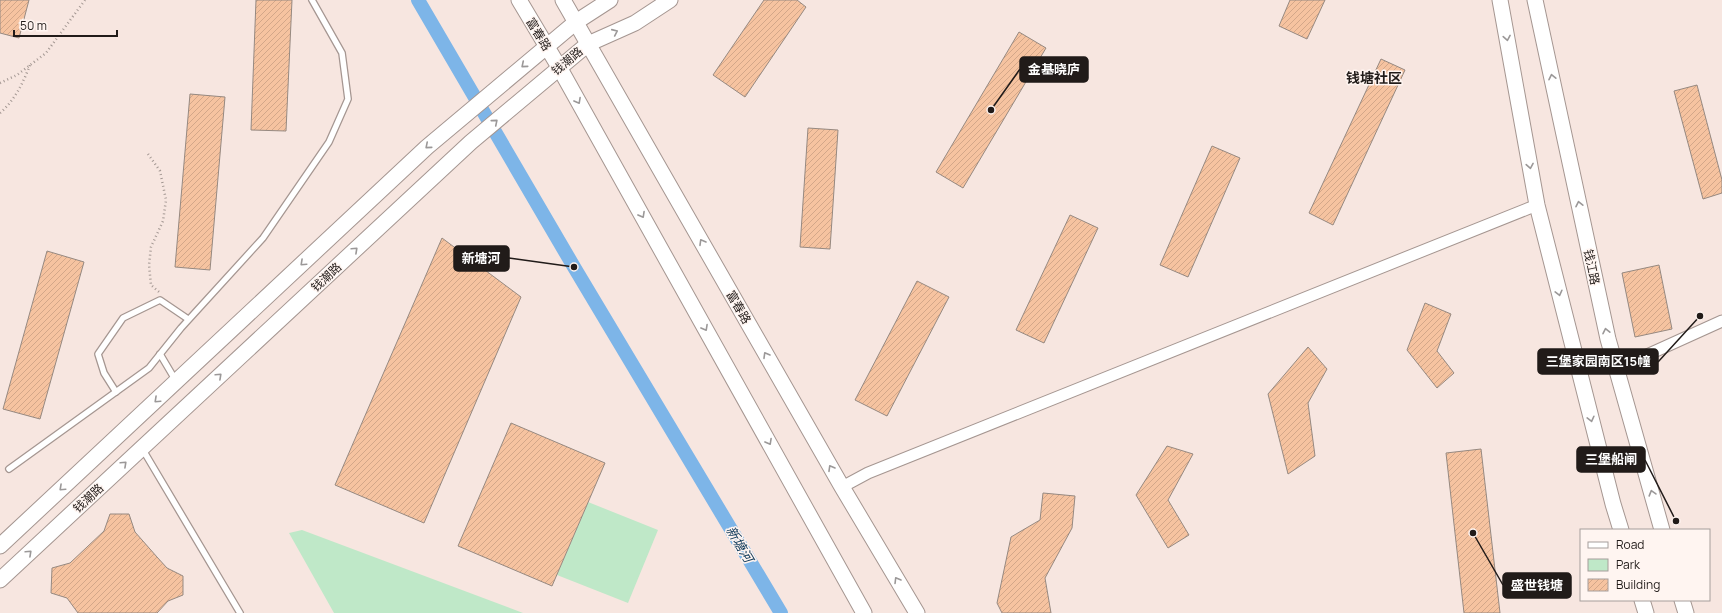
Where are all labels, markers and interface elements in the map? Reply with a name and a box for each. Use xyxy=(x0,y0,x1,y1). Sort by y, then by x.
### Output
scale bar xyxy=(14,12,117,38)
street label: 富春路 xyxy=(522,14,556,54)
text: 50 m xyxy=(20,17,47,34)
one-way arrow xyxy=(612,28,619,36)
one-way arrow xyxy=(1502,35,1511,41)
street label: 钱潮路 xyxy=(548,43,586,79)
callout: 金基晓庐 xyxy=(1020,57,1088,82)
text: 金基晓庐 xyxy=(1028,60,1080,78)
one-way arrow xyxy=(522,61,529,68)
district label: 钱塘社区 xyxy=(1346,68,1402,87)
one-way arrow xyxy=(1548,74,1556,80)
one-way arrow xyxy=(574,97,581,105)
one-way arrow xyxy=(491,119,498,126)
one-way arrow xyxy=(426,141,433,148)
one-way arrow xyxy=(1525,163,1534,169)
one-way arrow xyxy=(1575,201,1584,207)
one-way arrow xyxy=(637,211,644,218)
one-way arrow xyxy=(699,239,706,246)
callout: 新塘河 xyxy=(454,246,509,271)
one-way arrow xyxy=(350,247,358,254)
street label: 钱江路 xyxy=(1580,248,1604,286)
text: 新塘河 xyxy=(461,249,501,267)
one-way arrow xyxy=(300,258,308,266)
street label: 钱潮路 xyxy=(307,259,345,295)
street label: 富春路 xyxy=(723,287,755,327)
one-way arrow xyxy=(1555,290,1563,296)
one-way arrow xyxy=(701,324,708,332)
one-way arrow xyxy=(1603,328,1611,335)
callout: 三堡家园南区15幢 xyxy=(1538,349,1658,374)
one-way arrow xyxy=(764,352,771,359)
text: 三堡家园南区15幢 xyxy=(1546,352,1650,370)
one-way arrow xyxy=(214,373,222,381)
one-way arrow xyxy=(154,395,162,402)
one-way arrow xyxy=(1587,416,1595,422)
one-way arrow xyxy=(764,438,771,445)
callout: 三堡船闸 xyxy=(1577,447,1645,472)
text: 三堡船闸 xyxy=(1585,450,1637,468)
one-way arrow xyxy=(119,462,127,469)
one-way arrow xyxy=(828,465,835,472)
street label: 钱潮路 xyxy=(69,480,107,516)
one-way arrow xyxy=(59,484,67,491)
one-way arrow xyxy=(1648,489,1657,496)
water label: 新塘河 xyxy=(722,523,759,568)
legend xyxy=(1580,529,1710,601)
text: Road xyxy=(1616,536,1644,553)
one-way arrow xyxy=(24,551,31,558)
text: Park xyxy=(1616,556,1641,573)
callout: 盛世钱塘 xyxy=(1503,573,1571,598)
text: 盛世钱塘 xyxy=(1511,576,1563,594)
text: Building xyxy=(1616,576,1660,593)
one-way arrow xyxy=(895,577,902,584)

